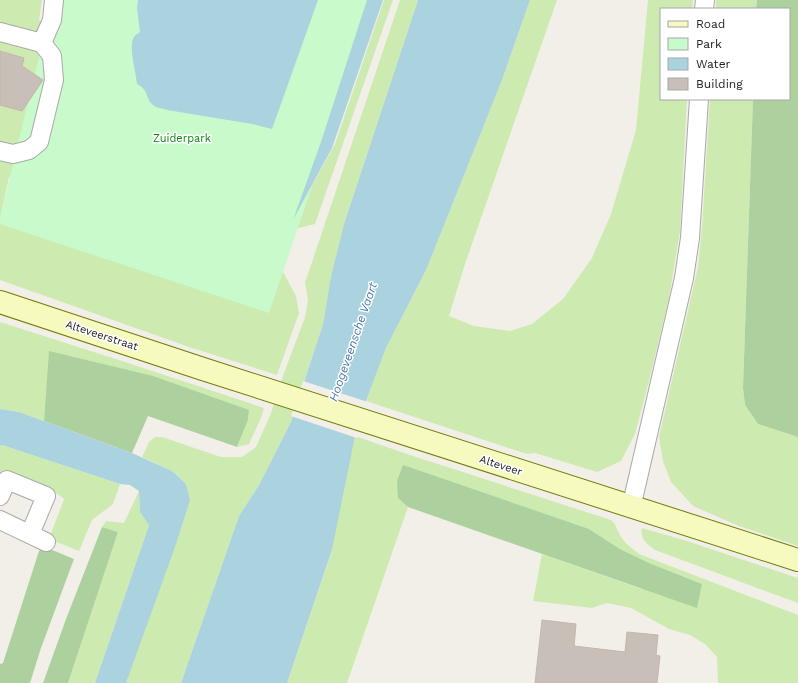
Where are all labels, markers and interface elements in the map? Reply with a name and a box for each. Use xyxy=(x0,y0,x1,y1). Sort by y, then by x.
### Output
legend xyxy=(660,8,790,100)
text: Road xyxy=(696,17,725,31)
text: Park xyxy=(696,37,722,51)
text: Water xyxy=(696,57,731,71)
text: Building xyxy=(696,77,743,91)
park label: Zuiderpark xyxy=(153,132,211,145)
water label: Hoogeveensche Vaart xyxy=(326,281,380,403)
street label: Alteveerstraat xyxy=(64,318,140,353)
street label: Alteveer xyxy=(478,452,524,479)

